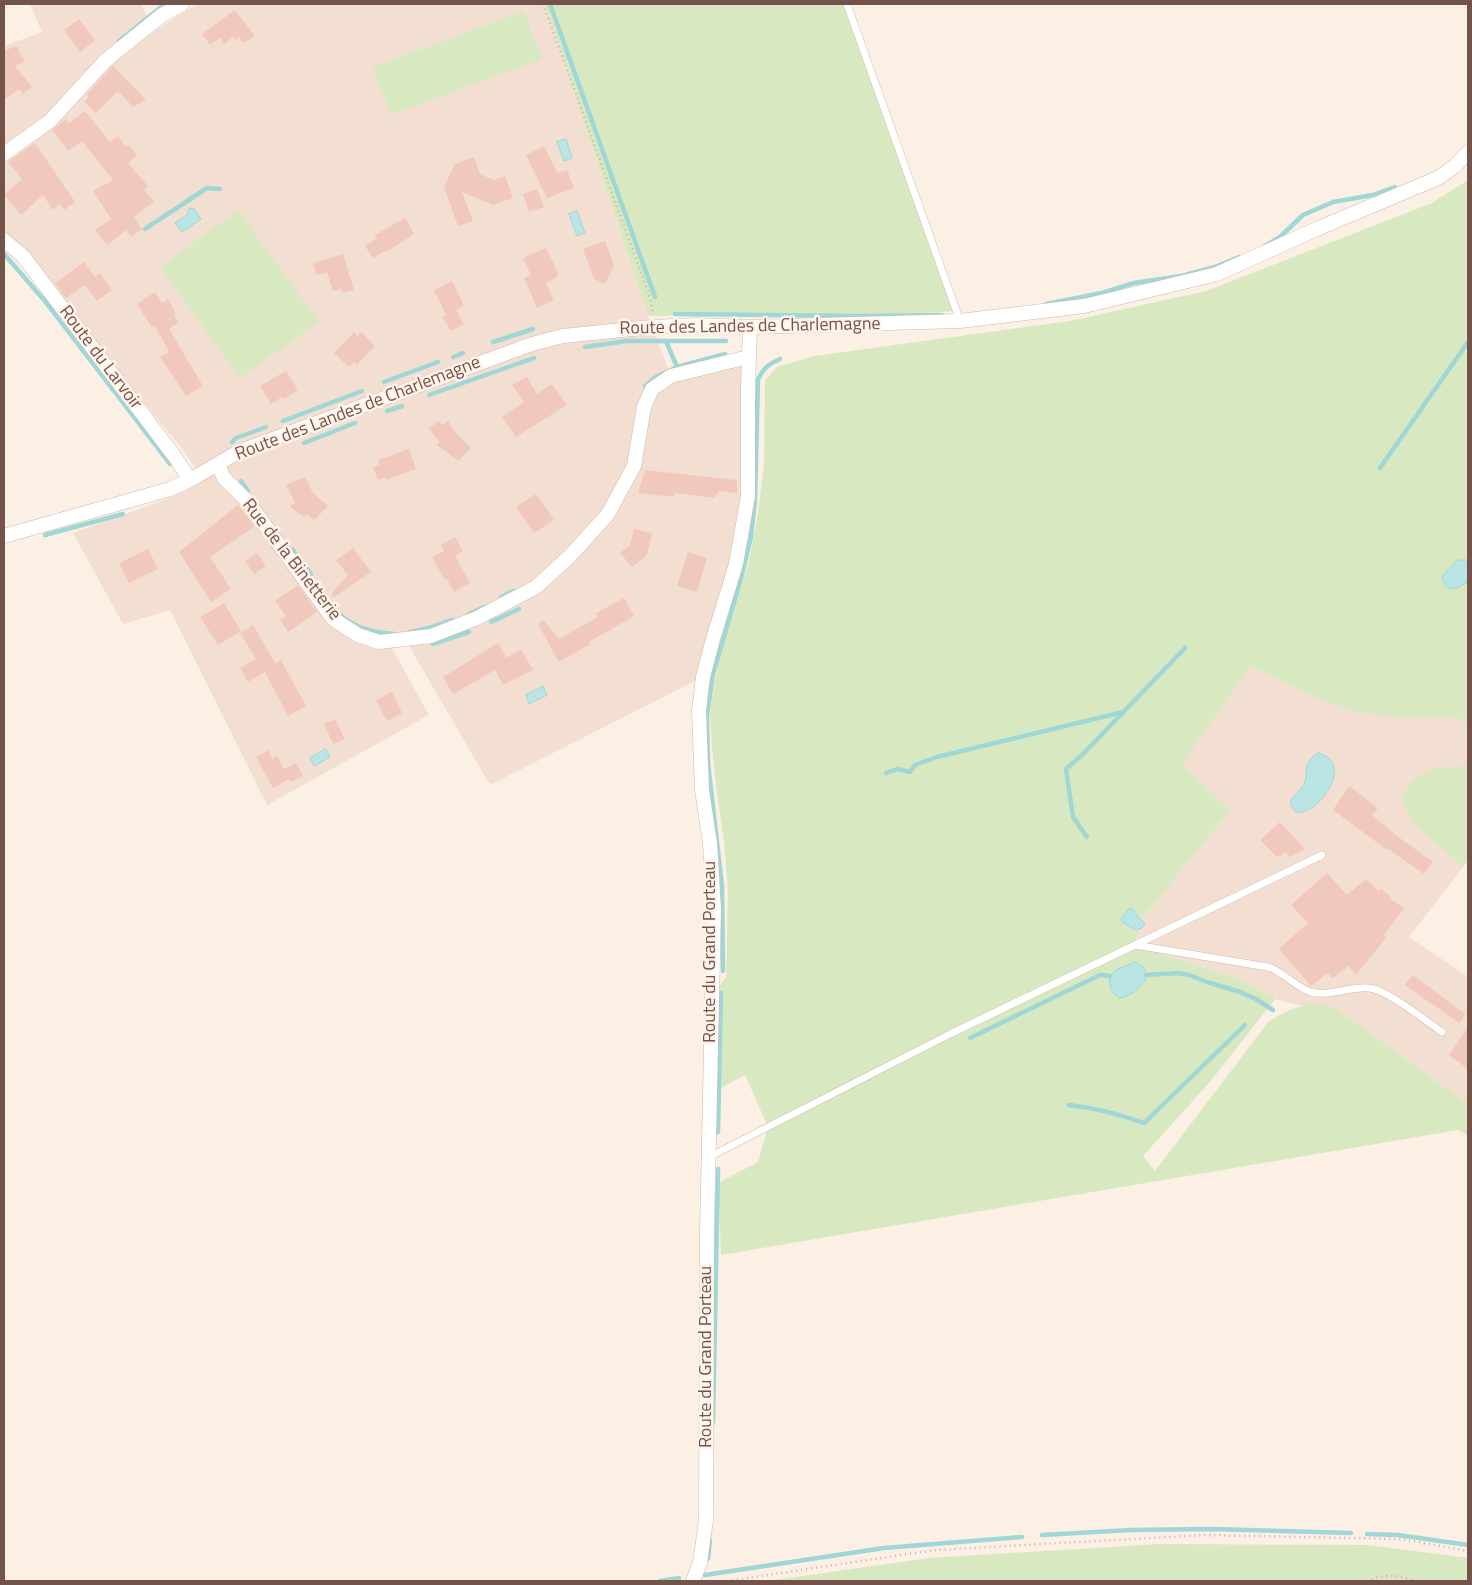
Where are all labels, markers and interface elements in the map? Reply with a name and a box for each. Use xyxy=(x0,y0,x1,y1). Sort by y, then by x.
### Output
street label: Route du Larvoir xyxy=(54,302,146,414)
street label: Route des Landes de Charlemagne xyxy=(619,314,881,340)
street label: Route des Landes de Charlemagne xyxy=(232,352,484,466)
street label: Rue de la Binetterie xyxy=(237,495,345,625)
street label: Route du Grand Porteau xyxy=(700,861,722,1043)
street label: Route du Grand Porteau xyxy=(696,1266,718,1448)

